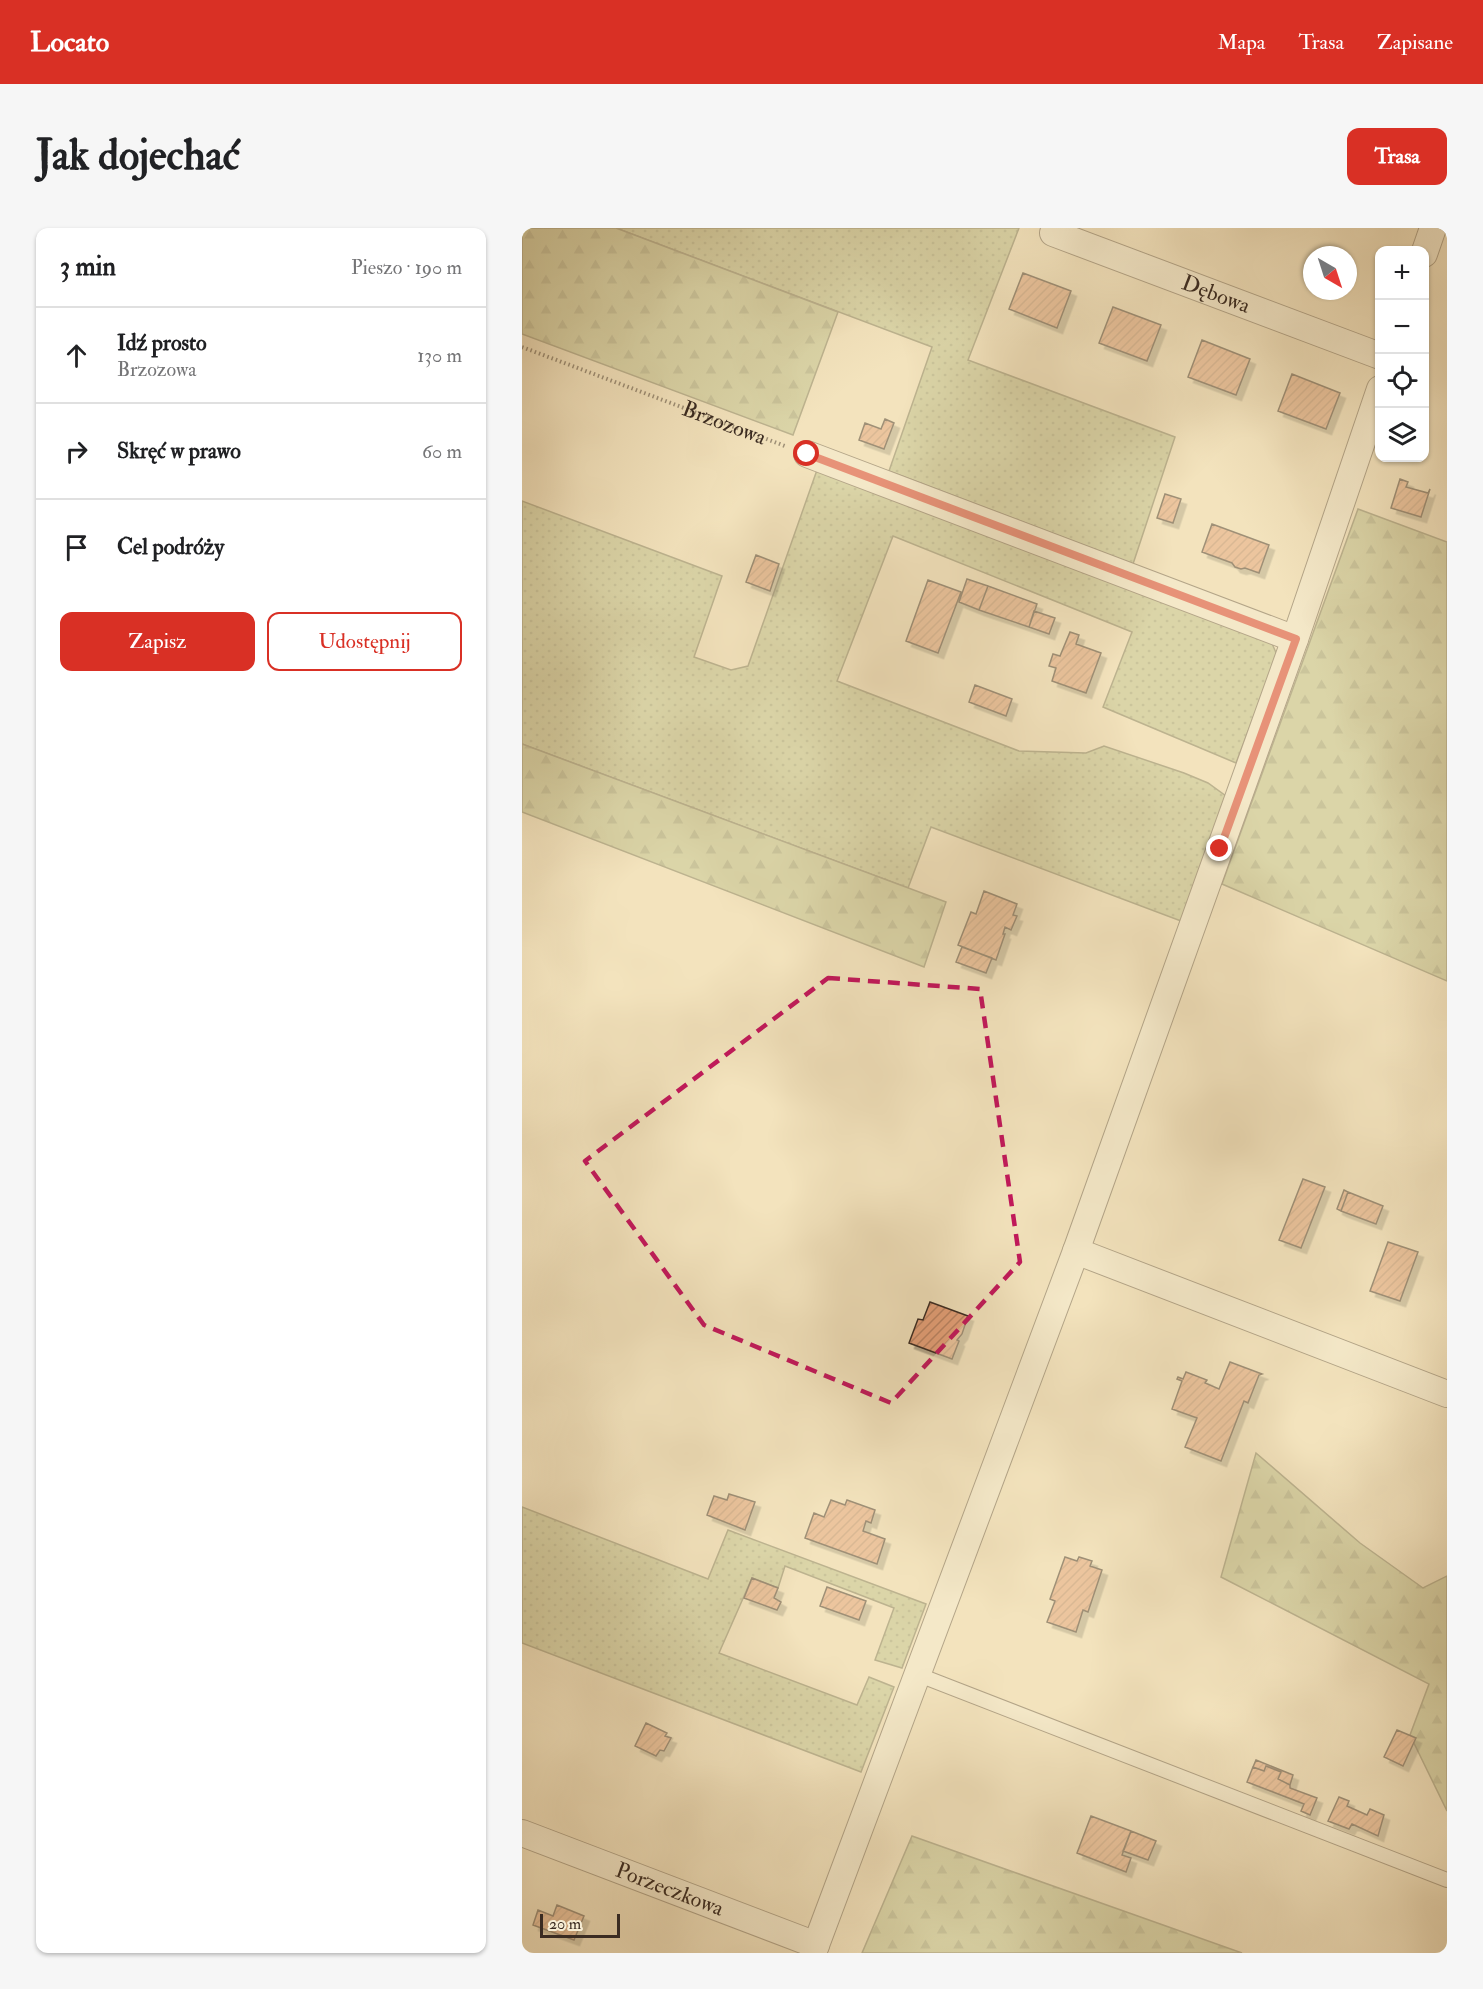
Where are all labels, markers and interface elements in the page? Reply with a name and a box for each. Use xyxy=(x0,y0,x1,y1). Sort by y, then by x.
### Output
text: Locato xyxy=(30,25,109,60)
text: Mapa xyxy=(1217,29,1265,56)
text: Trasa xyxy=(1298,29,1344,56)
text: Zapisane xyxy=(1377,29,1453,56)
button: Trasa xyxy=(1347,128,1447,185)
text: Jak dojechać xyxy=(36,130,240,182)
north arrow xyxy=(1303,246,1357,300)
map controls xyxy=(1375,246,1429,462)
button: + xyxy=(1375,246,1429,300)
text: 3 min xyxy=(60,251,116,283)
text: Pieszo · 190 m xyxy=(351,255,462,280)
street label: Dębowa xyxy=(1178,269,1255,320)
button: − xyxy=(1375,300,1429,354)
text: Idź prosto xyxy=(117,329,207,357)
icon: ahead xyxy=(60,339,93,372)
text: 130 m xyxy=(417,343,462,368)
button: locate xyxy=(1375,354,1429,408)
text: Brzozowa xyxy=(117,357,196,382)
street label: Brzozowa xyxy=(678,395,771,452)
button: layers xyxy=(1375,408,1429,462)
icon: right xyxy=(60,435,93,468)
text: Skręć w prawo xyxy=(117,437,241,465)
text: 60 m xyxy=(422,439,462,464)
route start xyxy=(793,440,819,466)
icon: arrive xyxy=(60,531,93,564)
text: Cel podróży xyxy=(117,533,224,561)
button: Zapisz xyxy=(60,612,255,671)
button: Udostępnij xyxy=(267,612,462,671)
route end xyxy=(1206,835,1232,861)
street label: Porzeczkowa xyxy=(612,1856,729,1923)
scale bar xyxy=(540,1911,620,1938)
text: 20 m xyxy=(549,1914,581,1934)

